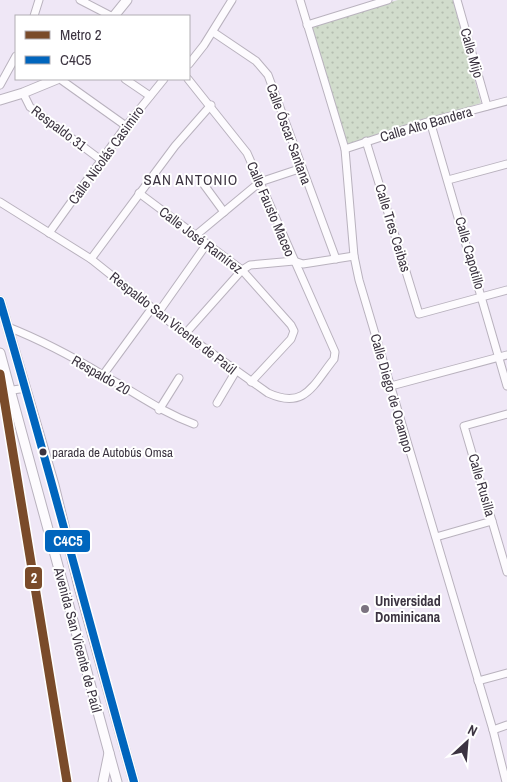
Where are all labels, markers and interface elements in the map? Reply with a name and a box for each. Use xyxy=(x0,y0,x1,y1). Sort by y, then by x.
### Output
legend xyxy=(15,15,190,80)
text: Metro 2 xyxy=(60,24,102,45)
street label: Calle Mijo xyxy=(456,26,488,80)
text: C4C5 xyxy=(60,49,92,70)
street label: Calle Óscar Santana xyxy=(262,81,316,187)
street label: Respaldo 31 xyxy=(28,101,91,155)
street label: Calle Nicolás Casimiro xyxy=(64,102,148,208)
street label: Calle Alto Bandera xyxy=(378,102,475,146)
street label: Calle Fausto Maceo xyxy=(243,159,299,259)
district label: SAN ANTONIO xyxy=(144,169,238,190)
street label: Calle Tres Ceibas xyxy=(371,182,415,275)
street label: Calle José Ramírez xyxy=(156,203,247,277)
street label: Calle Capotillo xyxy=(451,215,489,291)
street label: Respaldo San Vicente de Paúl xyxy=(106,268,240,378)
street label: Calle Diego de Ocampo xyxy=(366,332,418,454)
street label: Respaldo 20 xyxy=(69,351,133,399)
place label: parada de Autobús Omsa xyxy=(52,444,173,461)
marker: parada de Autobús Omsa xyxy=(38,447,48,457)
street label: Calle Rusilla xyxy=(464,452,500,519)
line badge: C4C5 xyxy=(44,529,91,553)
text: C4C5 xyxy=(53,532,83,550)
street label: Avenida San Vicente de Paúl xyxy=(50,564,106,715)
line badge: 2 xyxy=(24,566,43,590)
text: 2 xyxy=(31,569,37,587)
place label: Universidad Dominicana xyxy=(375,592,441,626)
marker: Universidad Dominicana xyxy=(359,603,371,615)
north arrow xyxy=(442,717,492,767)
text: N xyxy=(465,720,480,740)

